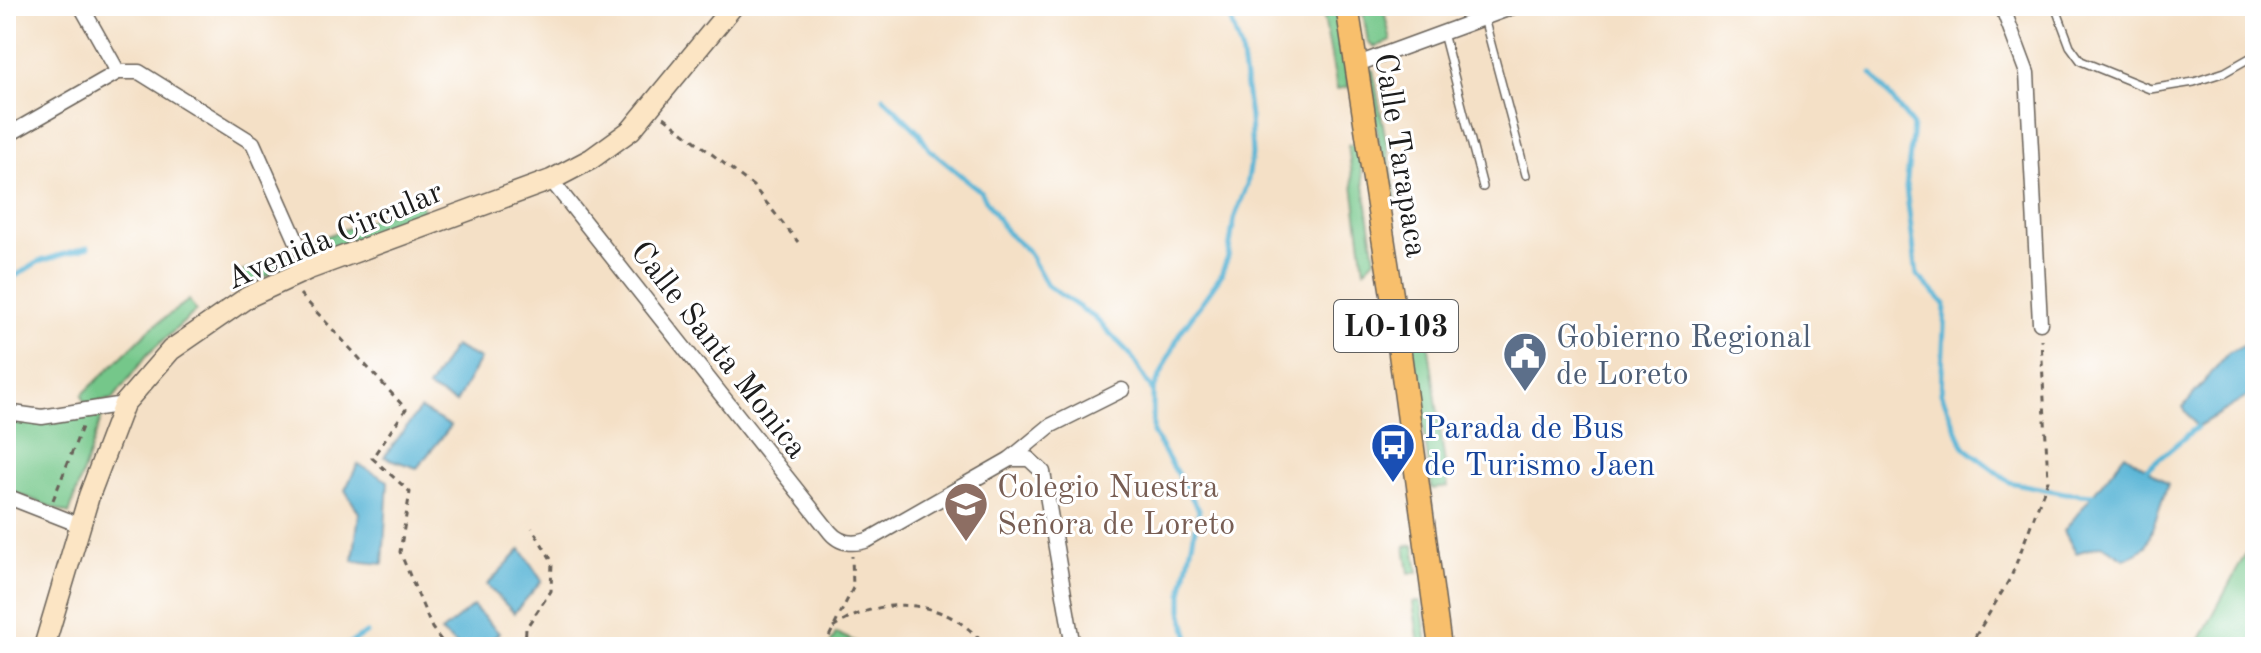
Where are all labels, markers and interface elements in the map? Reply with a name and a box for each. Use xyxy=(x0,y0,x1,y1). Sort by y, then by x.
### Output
street label: Calle Tarapaca xyxy=(1367,51,1431,260)
street label: Avenida Circular xyxy=(222,177,448,297)
street label: Calle Santa Monica xyxy=(623,236,812,465)
road number: LO-103 xyxy=(1334,300,1458,352)
place label: Gobierno Regional de Loreto xyxy=(1556,323,1811,392)
public building icon: Gobierno Regional de Loreto xyxy=(1501,330,1549,393)
place label: Parada de Bus de Turismo Jaen xyxy=(1424,414,1655,483)
bus stop icon: Parada de Bus de Turismo Jaen xyxy=(1369,421,1417,484)
place label: Colegio Nuestra Señora de Loreto xyxy=(997,473,1235,542)
school or university icon: Colegio Nuestra Señora de Loreto xyxy=(942,480,990,543)

